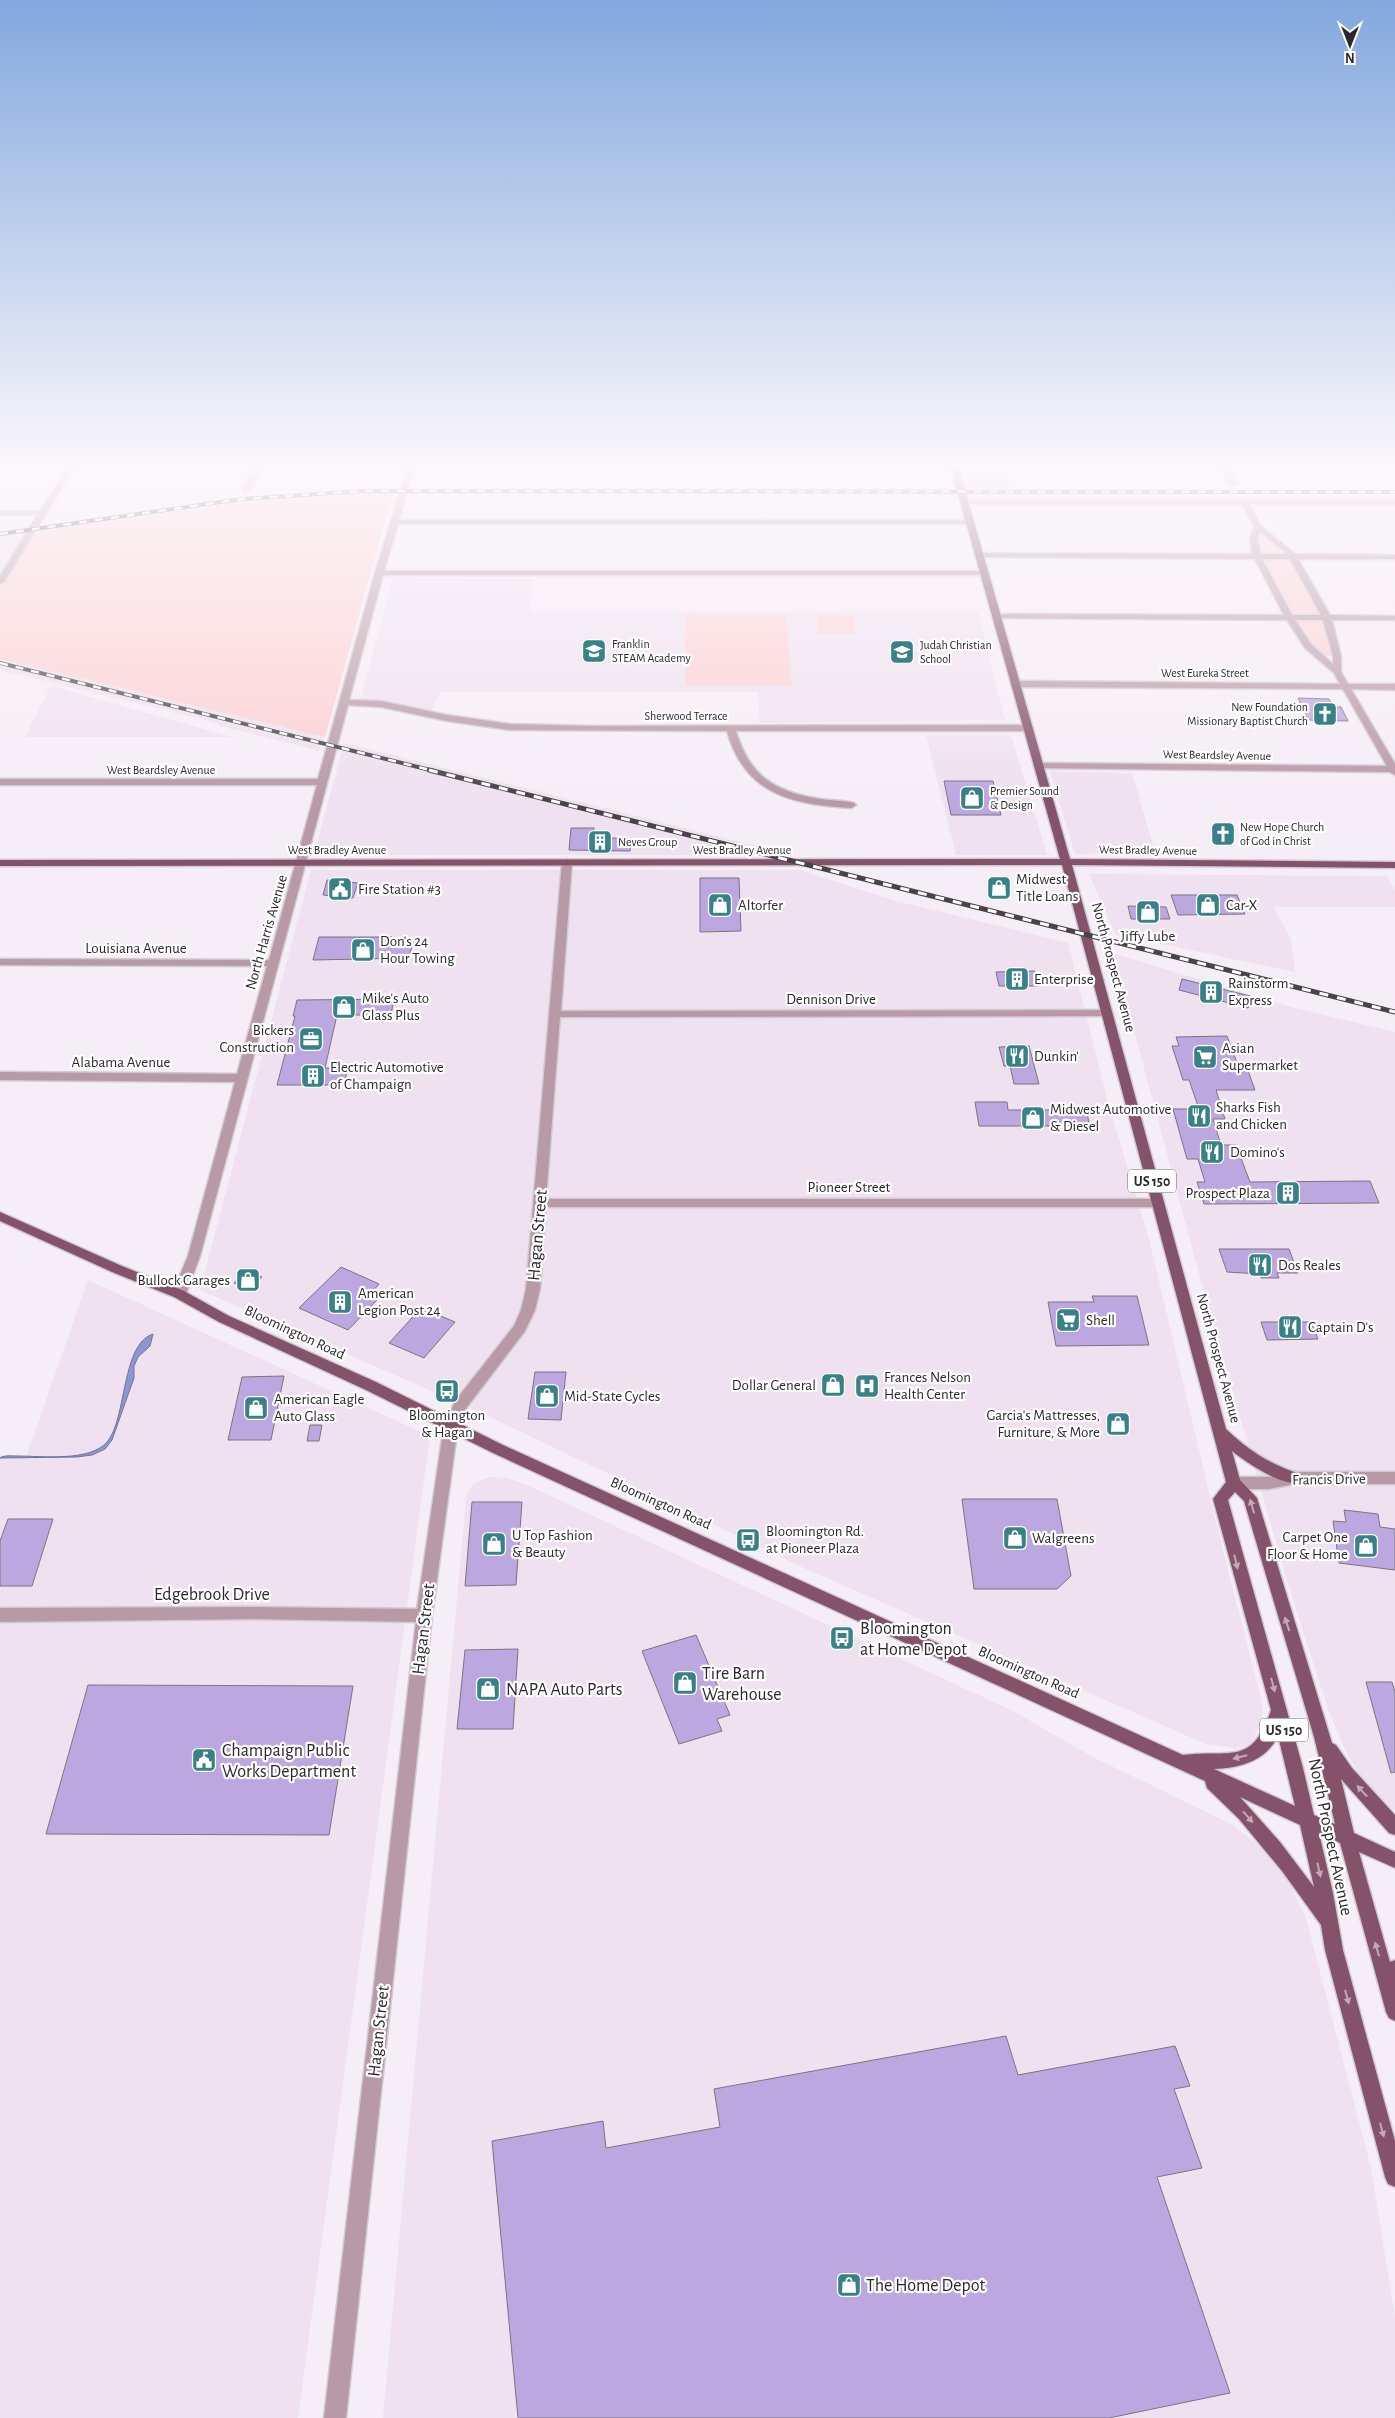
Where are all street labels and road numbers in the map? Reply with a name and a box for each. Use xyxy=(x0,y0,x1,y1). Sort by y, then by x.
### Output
street label: West Eureka Street xyxy=(1161,667,1249,679)
street label: Sherwood Terrace xyxy=(644,710,728,722)
street label: West Beardsley Avenue xyxy=(1163,748,1271,763)
street label: West Beardsley Avenue xyxy=(107,764,215,777)
street label: West Bradley Avenue xyxy=(1099,843,1197,858)
street label: West Bradley Avenue xyxy=(288,844,386,857)
street label: West Bradley Avenue xyxy=(693,844,791,857)
street label: North Harris Avenue xyxy=(243,873,290,991)
street label: North Prospect Avenue xyxy=(1089,901,1138,1034)
street label: Louisiana Avenue xyxy=(85,941,187,956)
street label: Dennison Drive xyxy=(786,992,876,1007)
street label: Alabama Avenue xyxy=(72,1055,171,1070)
road number: US 150 xyxy=(1128,1170,1176,1192)
street label: Pioneer Street xyxy=(808,1180,891,1195)
street label: Hagan Street xyxy=(525,1188,551,1281)
street label: North Prospect Avenue xyxy=(1194,1292,1243,1425)
street label: Bloomington Road xyxy=(242,1303,347,1362)
street label: Francis Drive xyxy=(1292,1471,1366,1488)
street label: Bloomington Road xyxy=(608,1474,714,1533)
street label: Hagan Street xyxy=(409,1582,439,1676)
street label: Edgebrook Drive xyxy=(154,1586,270,1604)
street label: Bloomington Road xyxy=(976,1643,1082,1702)
road number: US 150 xyxy=(1260,1718,1308,1742)
street label: North Prospect Avenue xyxy=(1305,1757,1356,1918)
street label: Hagan Street xyxy=(365,1984,393,2078)

